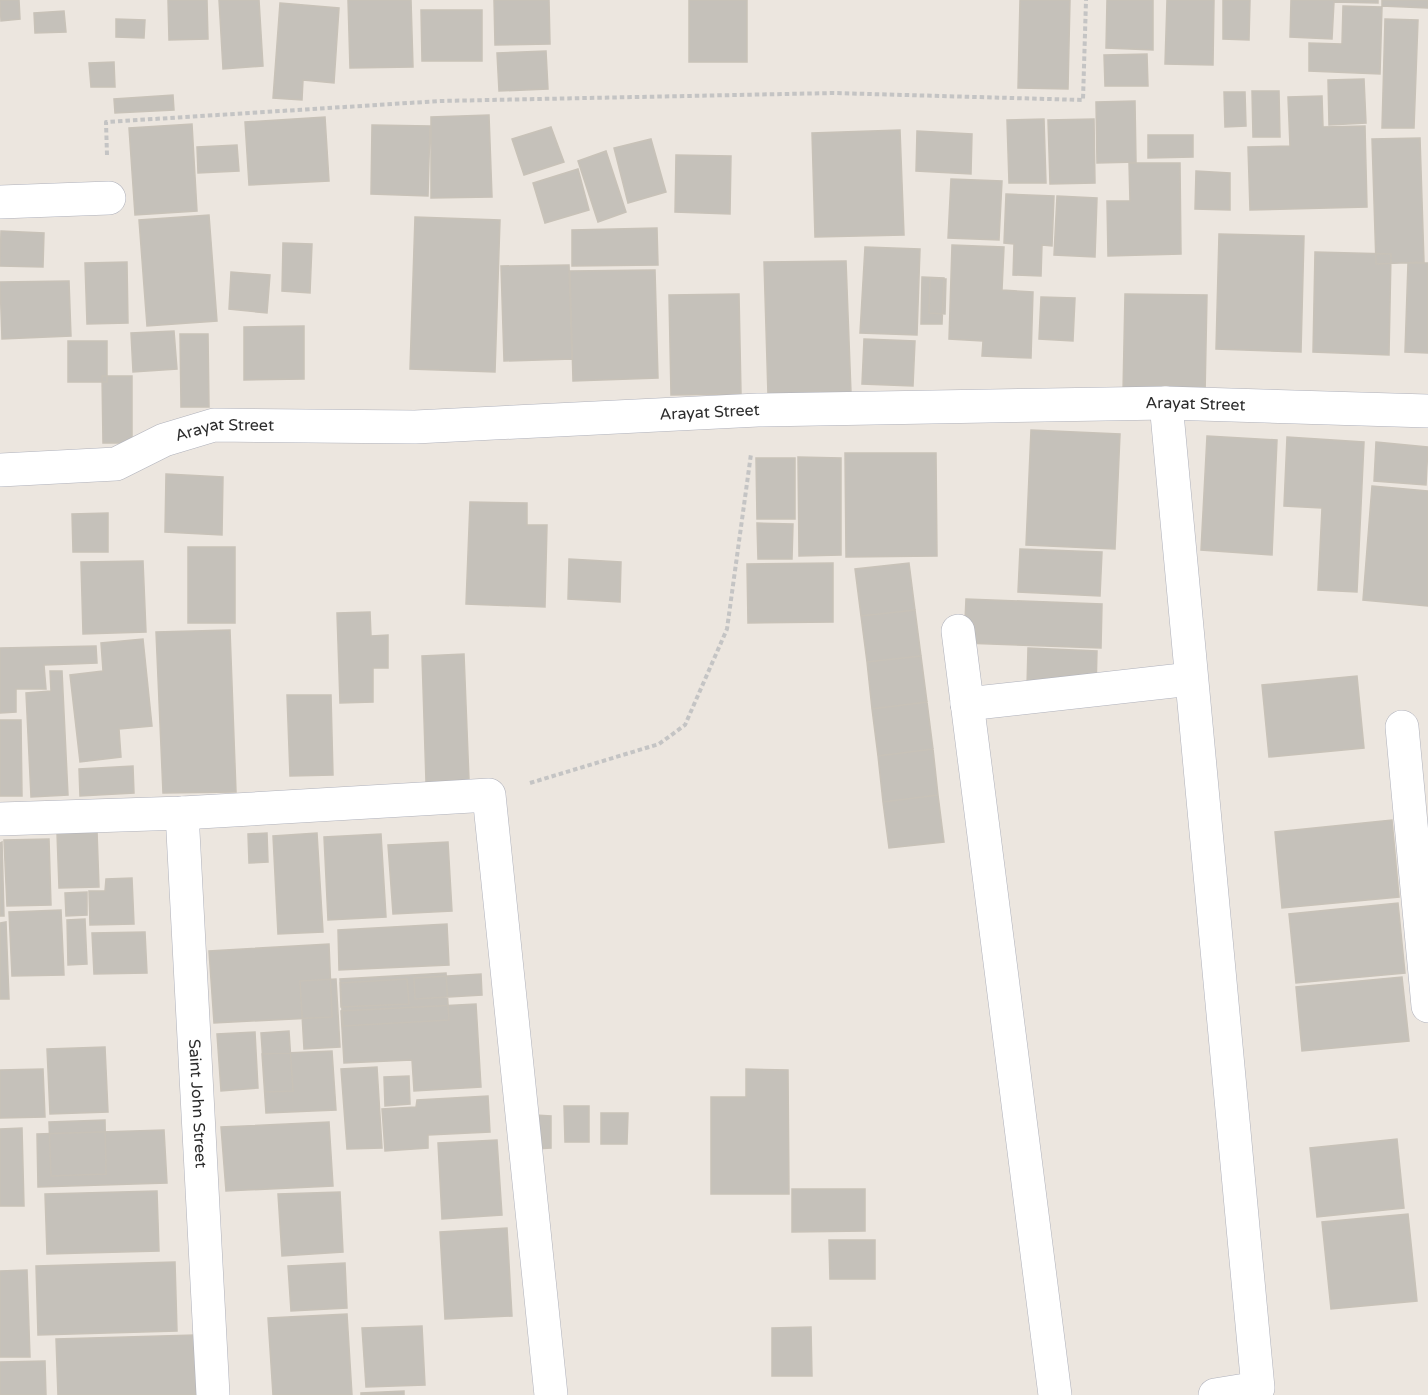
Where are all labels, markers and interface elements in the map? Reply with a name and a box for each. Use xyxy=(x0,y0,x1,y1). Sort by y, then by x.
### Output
street label: Arayat Street xyxy=(1145,393,1246,415)
street label: Arayat Street xyxy=(659,400,760,425)
street label: Arayat Street xyxy=(173,414,274,446)
street label: Saint John Street xyxy=(184,1038,211,1169)

